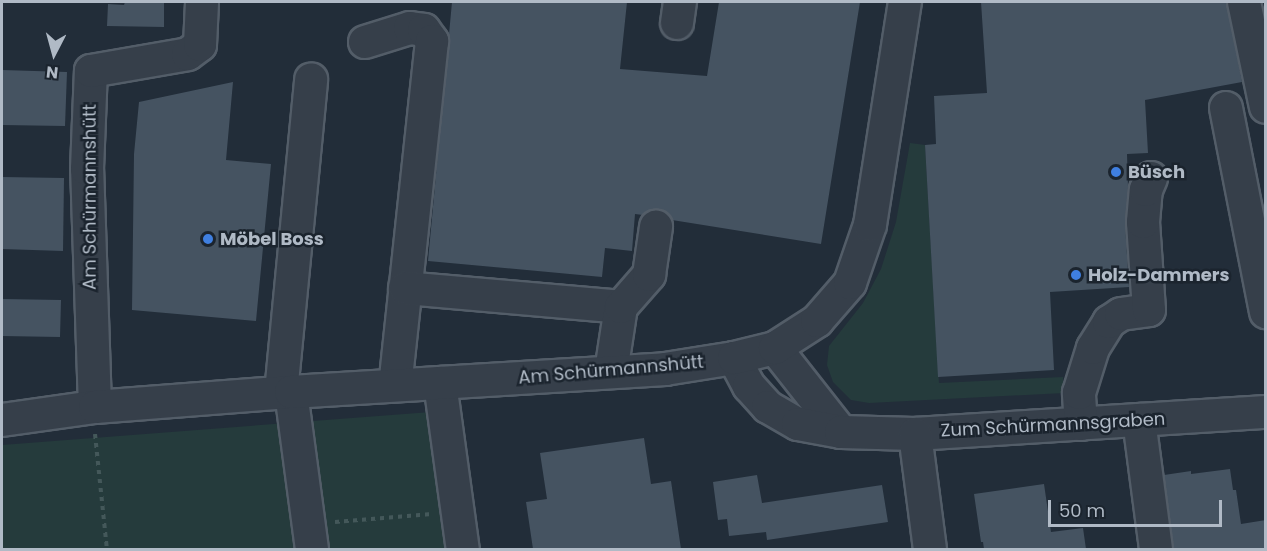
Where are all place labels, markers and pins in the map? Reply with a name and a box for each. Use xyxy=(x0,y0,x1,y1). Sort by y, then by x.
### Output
place label: Büsch xyxy=(1128,161,1185,183)
marker: Büsch xyxy=(1109,165,1123,179)
place label: Möbel Boss xyxy=(220,228,324,250)
marker: Möbel Boss xyxy=(201,232,215,246)
place label: Holz-Dammers xyxy=(1088,264,1230,286)
marker: Holz-Dammers xyxy=(1069,268,1083,282)

